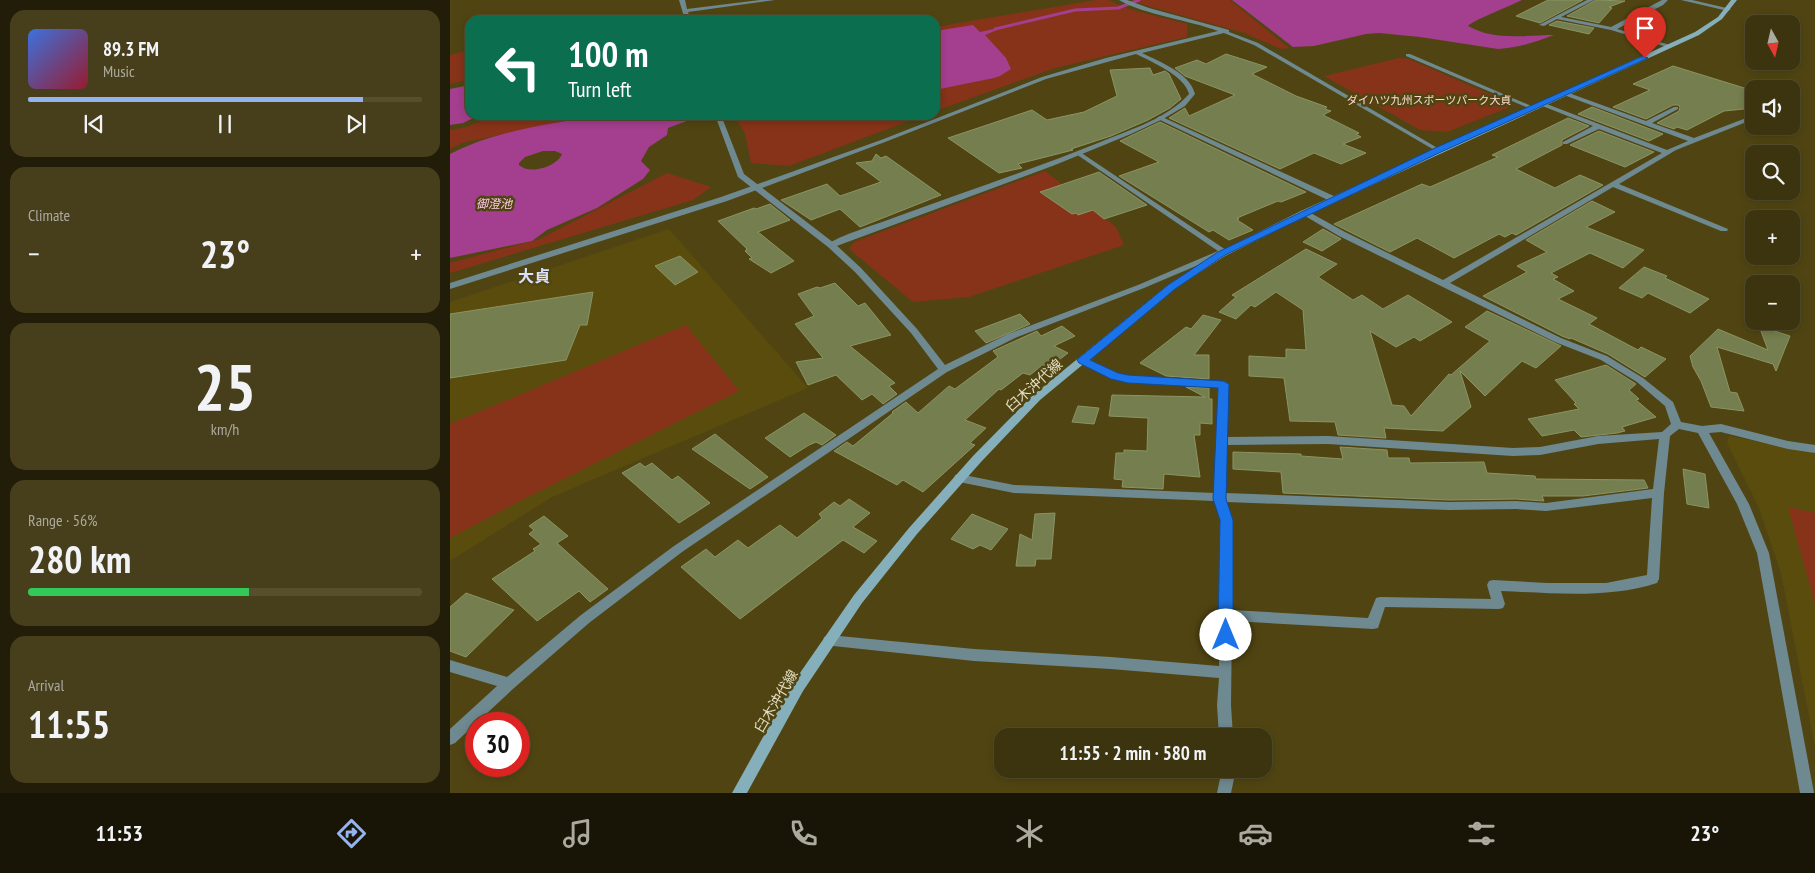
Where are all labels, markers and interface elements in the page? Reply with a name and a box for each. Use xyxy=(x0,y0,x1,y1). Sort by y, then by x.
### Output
pin xyxy=(1624,7,1666,58)
icon: arrive xyxy=(1631,14,1659,42)
north arrow xyxy=(1745,15,1800,70)
map controls xyxy=(1745,15,1800,330)
text: 100 m xyxy=(568,31,649,77)
icon: left xyxy=(485,35,550,100)
text: 89.3 FM xyxy=(103,37,159,61)
text: Music xyxy=(103,61,135,81)
text: Turn left xyxy=(568,75,632,103)
button: sound xyxy=(1745,80,1800,135)
park label: ダイハツ九州スポーツパーク大貞 xyxy=(1347,93,1511,107)
icon: previous xyxy=(80,110,108,138)
icon: pause xyxy=(211,110,239,138)
icon: next xyxy=(342,110,370,138)
button: search xyxy=(1745,145,1800,200)
water label: 御澄池 xyxy=(476,196,513,211)
text: Climate xyxy=(28,205,70,225)
button: + xyxy=(1745,210,1800,265)
text: 23° xyxy=(200,229,250,278)
text: − xyxy=(28,235,40,272)
text: + xyxy=(410,235,422,272)
district label: 大貞 xyxy=(518,266,550,286)
button: − xyxy=(1745,275,1800,330)
text: 25 xyxy=(194,344,256,428)
street label: 臼木沖代線 xyxy=(1002,355,1066,415)
text: km/h xyxy=(211,419,239,439)
text: Range · 56% xyxy=(28,510,97,530)
text: 280 km xyxy=(28,534,131,583)
position arrow xyxy=(1199,608,1251,660)
street label: 臼木沖代線 xyxy=(750,666,802,736)
text: Arrival xyxy=(28,675,64,695)
text: 11:55 xyxy=(28,699,110,748)
speed limit sign: 30 xyxy=(465,712,530,777)
text: 11:55 · 2 min · 580 m xyxy=(1060,741,1206,765)
icon: directions xyxy=(334,816,369,851)
icon: music xyxy=(560,816,595,851)
icon: phone xyxy=(786,816,821,851)
icon: climate xyxy=(1012,816,1047,851)
icon: car xyxy=(1238,816,1273,851)
icon: filters xyxy=(1464,816,1499,851)
text: 11:53 xyxy=(96,819,143,847)
text: 23° xyxy=(1690,819,1719,847)

